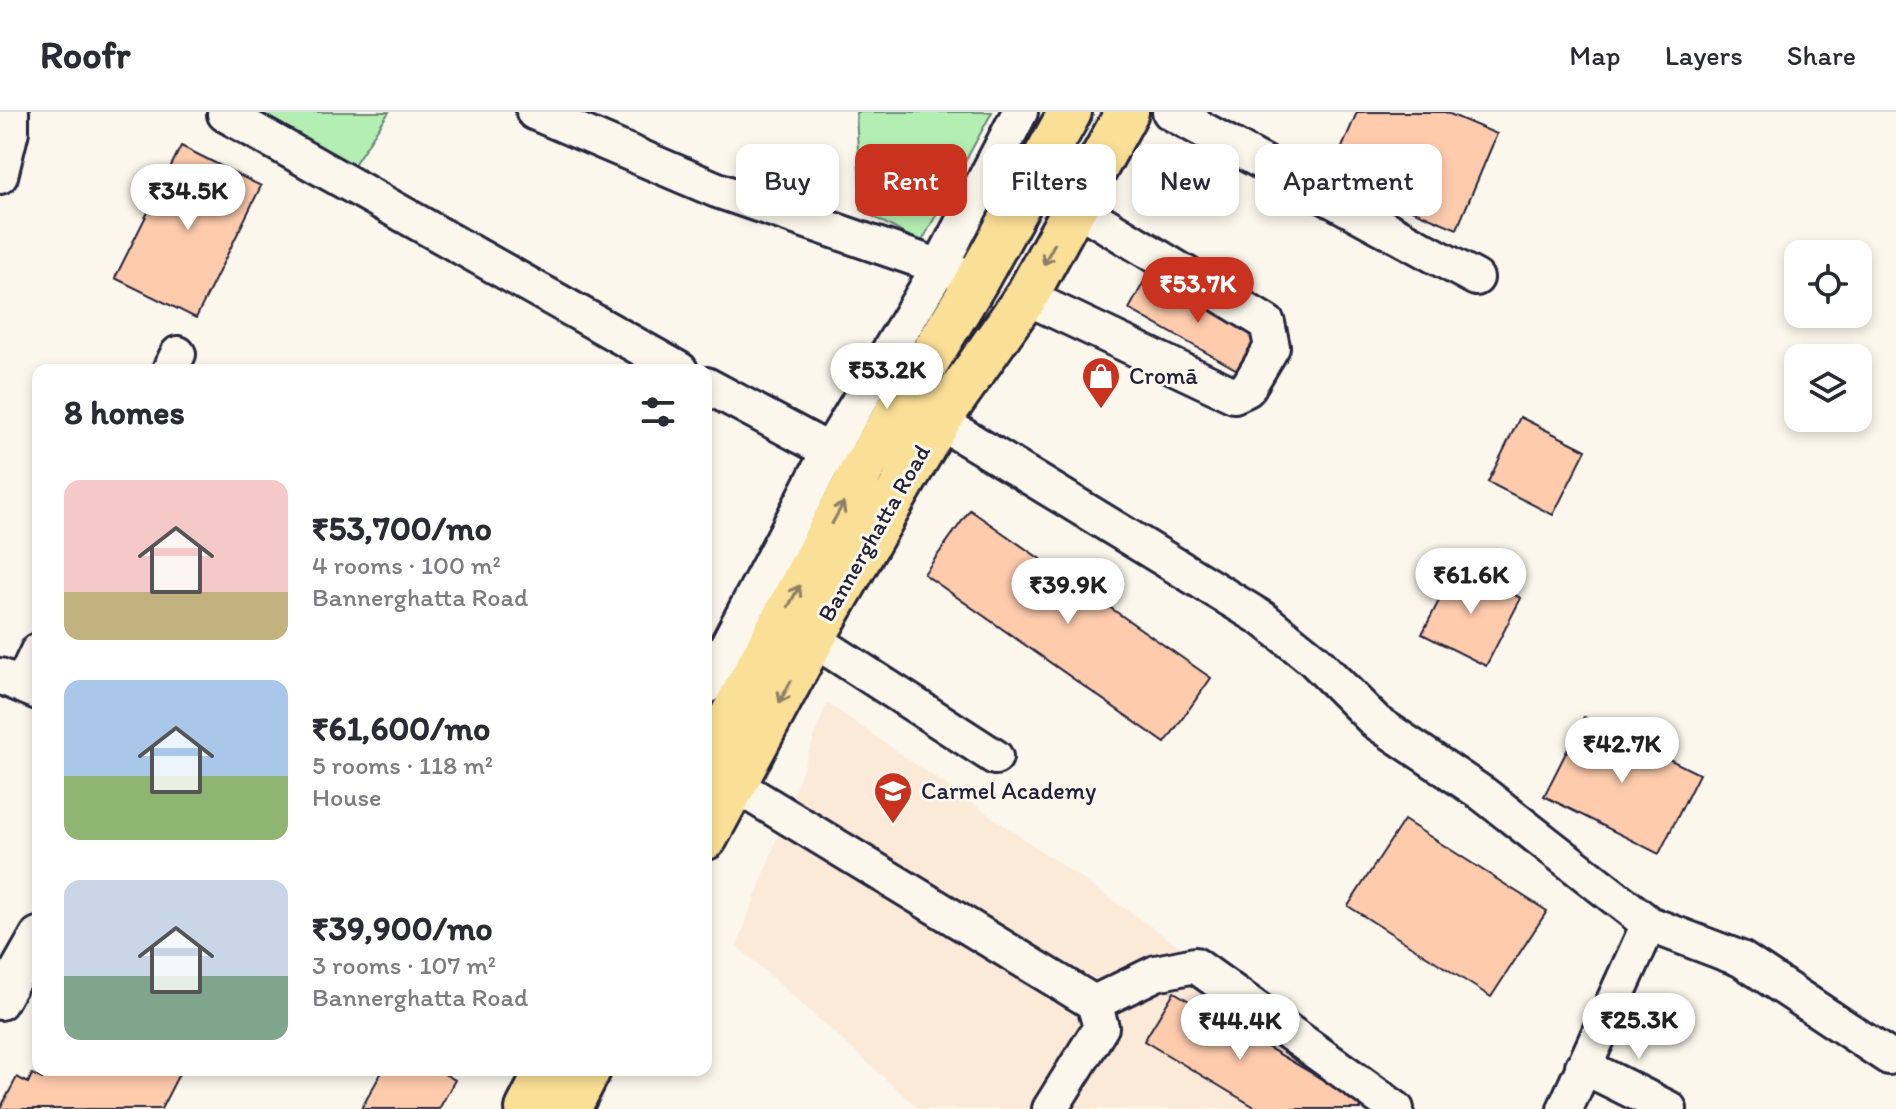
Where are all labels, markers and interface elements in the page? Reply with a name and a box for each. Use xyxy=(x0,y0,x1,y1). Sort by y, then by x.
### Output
text: Roofr xyxy=(40,32,130,78)
text: Map xyxy=(1569,38,1621,72)
text: Layers xyxy=(1665,38,1743,72)
text: Share xyxy=(1787,38,1856,72)
chip: Buy xyxy=(736,144,839,216)
chip: Rent xyxy=(855,144,967,216)
chip: Filters xyxy=(983,144,1116,216)
chip: New xyxy=(1132,144,1239,216)
chip: Apartment xyxy=(1255,144,1442,216)
pin: ₹34.5K xyxy=(123,164,253,232)
text: ₹34.5K xyxy=(148,174,228,206)
map controls xyxy=(1784,240,1872,432)
button: locate xyxy=(1784,240,1872,328)
one-way arrow xyxy=(1040,242,1056,265)
pin: ₹53.7K xyxy=(1133,257,1263,325)
text: ₹53.7K xyxy=(1160,267,1236,299)
pin: ₹53.2K xyxy=(822,343,952,411)
button: layers xyxy=(1784,344,1872,432)
text: ₹53.2K xyxy=(848,353,926,385)
shop icon: Cromā xyxy=(1080,355,1122,410)
place label: Cromā xyxy=(1129,361,1198,390)
icon: filters xyxy=(636,390,680,434)
text: 8 homes xyxy=(64,392,185,433)
street label: Bannerghatta Road xyxy=(811,439,936,626)
one-way arrow xyxy=(831,502,847,525)
text: ₹53,700/mo xyxy=(312,508,492,549)
icon: home xyxy=(128,512,224,608)
pin: ₹61.6K xyxy=(1406,548,1536,616)
text: 4 rooms · 100 m² xyxy=(312,549,501,581)
pin: ₹39.9K xyxy=(1003,558,1133,626)
text: ₹61.6K xyxy=(1433,558,1509,590)
text: ₹39.9K xyxy=(1029,568,1107,600)
text: Bannerghatta Road xyxy=(312,581,528,613)
one-way arrow xyxy=(786,584,802,608)
one-way arrow xyxy=(776,680,792,703)
text: ₹61,600/mo xyxy=(312,708,490,749)
icon: home xyxy=(128,712,224,808)
pin: ₹42.7K xyxy=(1557,717,1687,785)
text: ₹42.7K xyxy=(1583,727,1661,759)
text: 5 rooms · 118 m² xyxy=(312,749,493,781)
school or university icon: Carmel Academy xyxy=(872,770,914,825)
place label: Carmel Academy xyxy=(921,776,1096,805)
text: House xyxy=(312,781,382,813)
text: ₹39,900/mo xyxy=(312,908,493,949)
icon: home xyxy=(128,912,224,1008)
text: 3 rooms · 107 m² xyxy=(312,949,496,981)
text: Bannerghatta Road xyxy=(312,981,528,1013)
pin: ₹25.3K xyxy=(1574,993,1704,1061)
pin: ₹44.4K xyxy=(1175,994,1305,1062)
text: ₹25.3K xyxy=(1600,1003,1678,1035)
text: ₹44.4K xyxy=(1199,1004,1281,1036)

